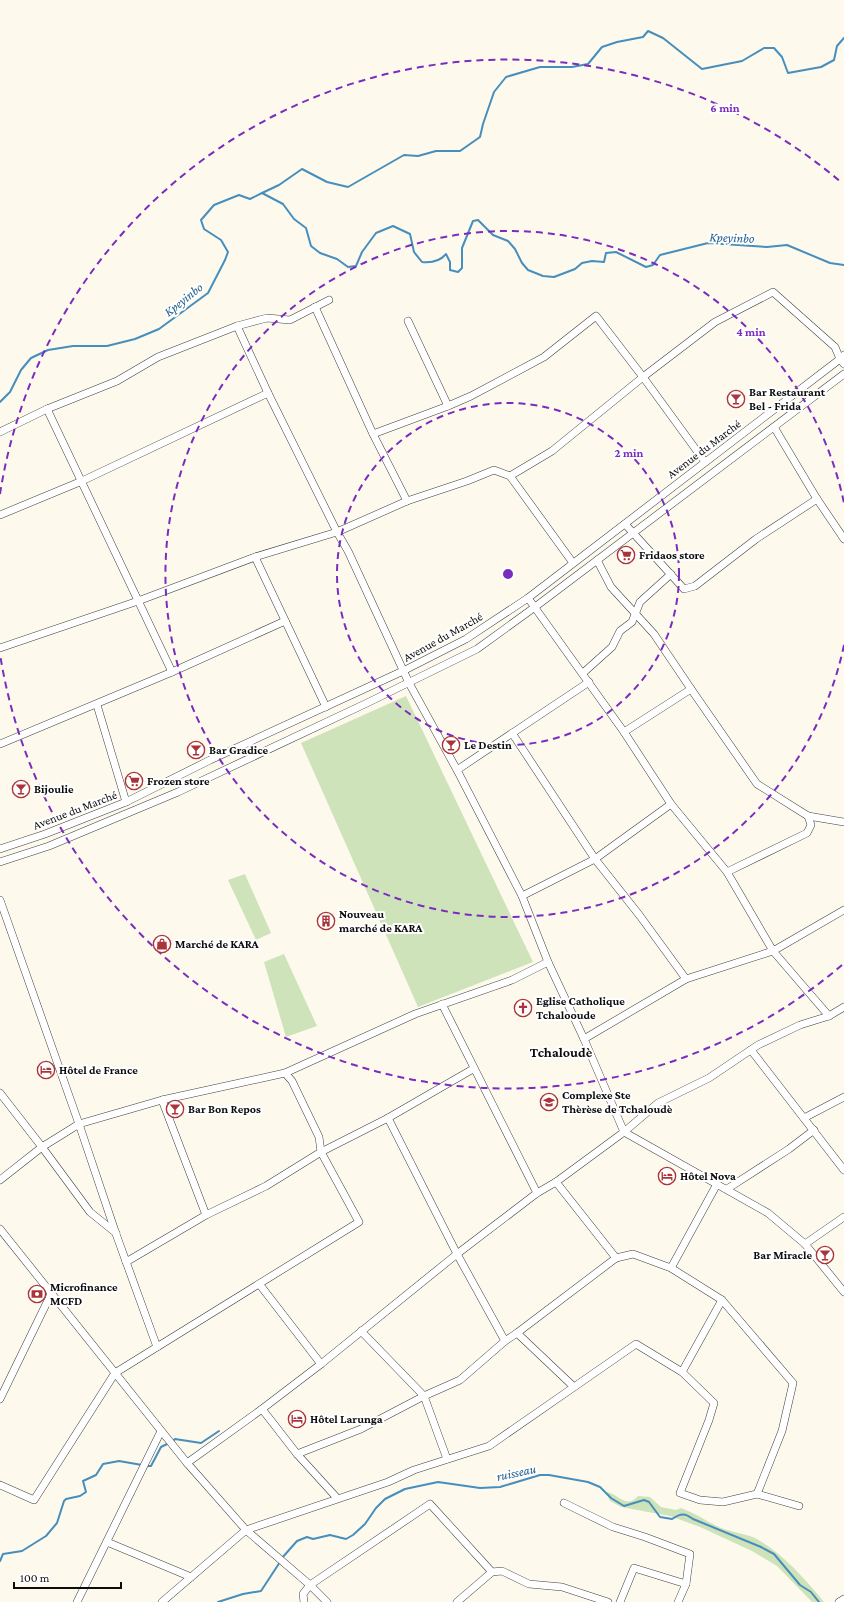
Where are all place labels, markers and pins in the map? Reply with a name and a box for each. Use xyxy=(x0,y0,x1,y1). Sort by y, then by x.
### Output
place label: Bar Restaurant Bel - Frida xyxy=(749,385,826,413)
bar icon: Bar Restaurant Bel - Frida xyxy=(726,389,746,409)
supermarket icon: Fridaos store xyxy=(616,545,636,565)
place label: Fridaos store xyxy=(639,548,705,562)
centre of rings xyxy=(501,567,515,581)
bar icon: Le Destin xyxy=(441,735,461,755)
place label: Le Destin xyxy=(464,738,512,752)
bar icon: Bar Gradice xyxy=(186,740,206,760)
place label: Bar Gradice xyxy=(209,743,269,757)
supermarket icon: Frozen store xyxy=(124,771,144,791)
place label: Frozen store xyxy=(147,774,210,788)
bar icon: Bijoulie xyxy=(11,779,31,799)
place label: Bijoulie xyxy=(34,782,74,796)
place label: Nouveau marché de KARA xyxy=(339,907,423,935)
building icon: Nouveau marché de KARA xyxy=(316,911,336,931)
shop icon: Marché de KARA xyxy=(152,934,172,954)
place label: Marché de KARA xyxy=(175,937,260,951)
place label: Eglise Catholique Tchalooude xyxy=(536,994,625,1022)
church icon: Eglise Catholique Tchalooude xyxy=(513,998,533,1018)
hotel icon: Hôtel de France xyxy=(36,1060,56,1080)
place label: Hôtel de France xyxy=(59,1063,138,1077)
place label: Complexe Ste Thèrèse de Tchaloudè xyxy=(562,1088,673,1116)
school or university icon: Complexe Ste Thèrèse de Tchaloudè xyxy=(539,1092,559,1112)
bar icon: Bar Bon Repos xyxy=(165,1099,185,1119)
place label: Bar Bon Repos xyxy=(188,1102,261,1116)
hotel icon: Hôtel Nova xyxy=(657,1166,677,1186)
place label: Hôtel Nova xyxy=(680,1169,736,1183)
bar icon: Bar Miracle xyxy=(815,1245,835,1265)
place label: Bar Miracle xyxy=(753,1248,812,1262)
place label: Microfinance MCFD xyxy=(50,1280,118,1308)
bank icon: Microfinance MCFD xyxy=(27,1284,47,1304)
hotel icon: Hôtel Larunga xyxy=(287,1409,307,1429)
place label: Hôtel Larunga xyxy=(310,1412,383,1426)

